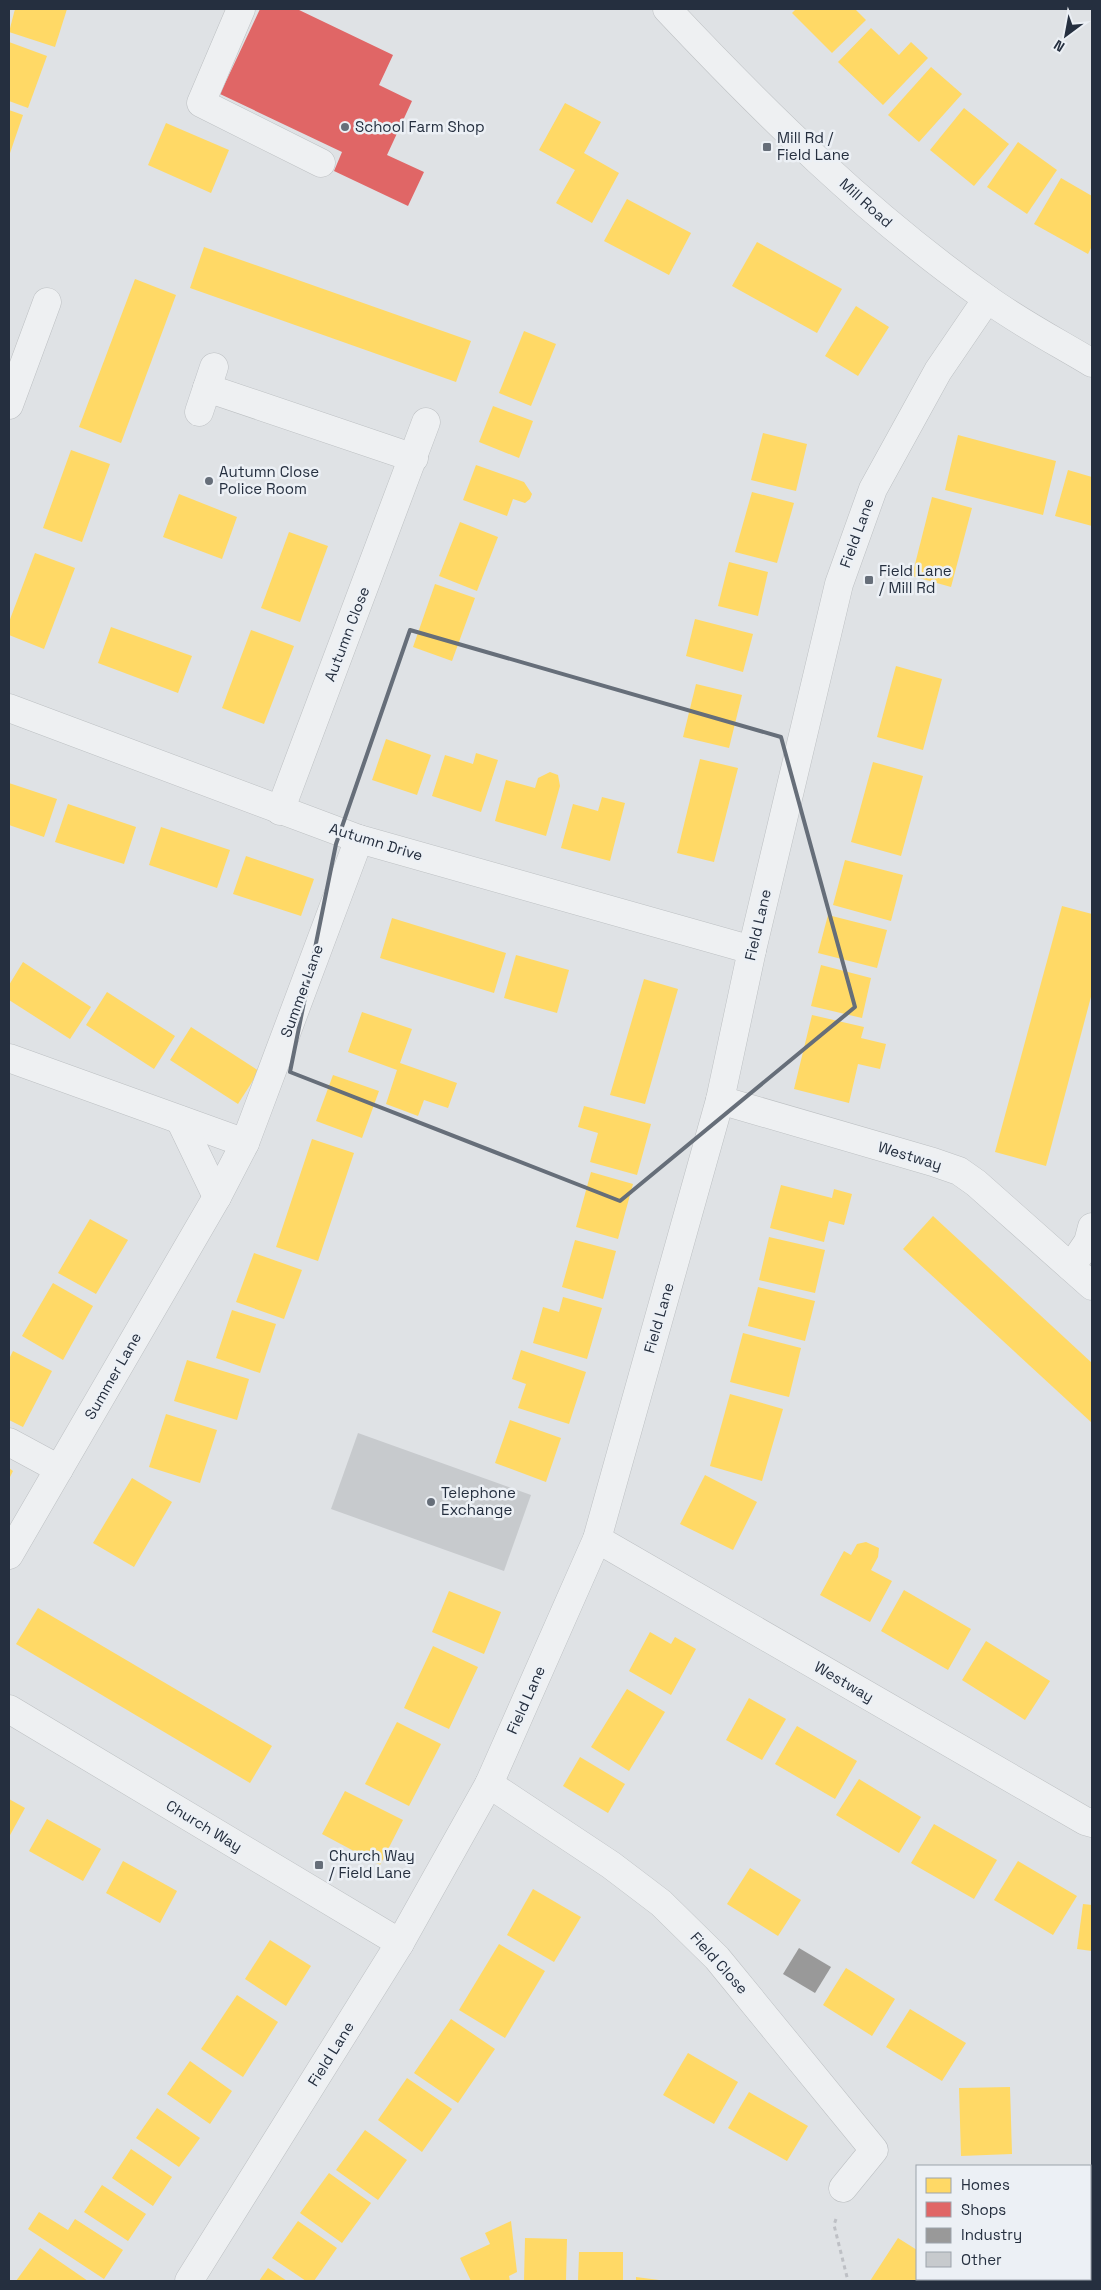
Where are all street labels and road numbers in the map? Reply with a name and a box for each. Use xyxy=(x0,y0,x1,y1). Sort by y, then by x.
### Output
street label: Mill Road xyxy=(836,174,897,231)
street label: Field Lane xyxy=(835,495,878,570)
street label: Autumn Close xyxy=(320,584,373,684)
street label: Autumn Drive xyxy=(327,818,425,865)
street label: Field Lane xyxy=(740,887,775,962)
street label: Summer Lane xyxy=(276,942,327,1040)
street label: Westway xyxy=(876,1137,944,1174)
street label: Field Lane xyxy=(639,1280,678,1355)
street label: Summer Lane xyxy=(80,1329,145,1423)
street label: Westway xyxy=(811,1657,878,1706)
street label: Field Lane xyxy=(502,1663,549,1737)
street label: Church Way xyxy=(163,1795,246,1856)
street label: Field Close xyxy=(686,1928,752,1998)
street label: Field Lane xyxy=(303,2018,358,2090)

